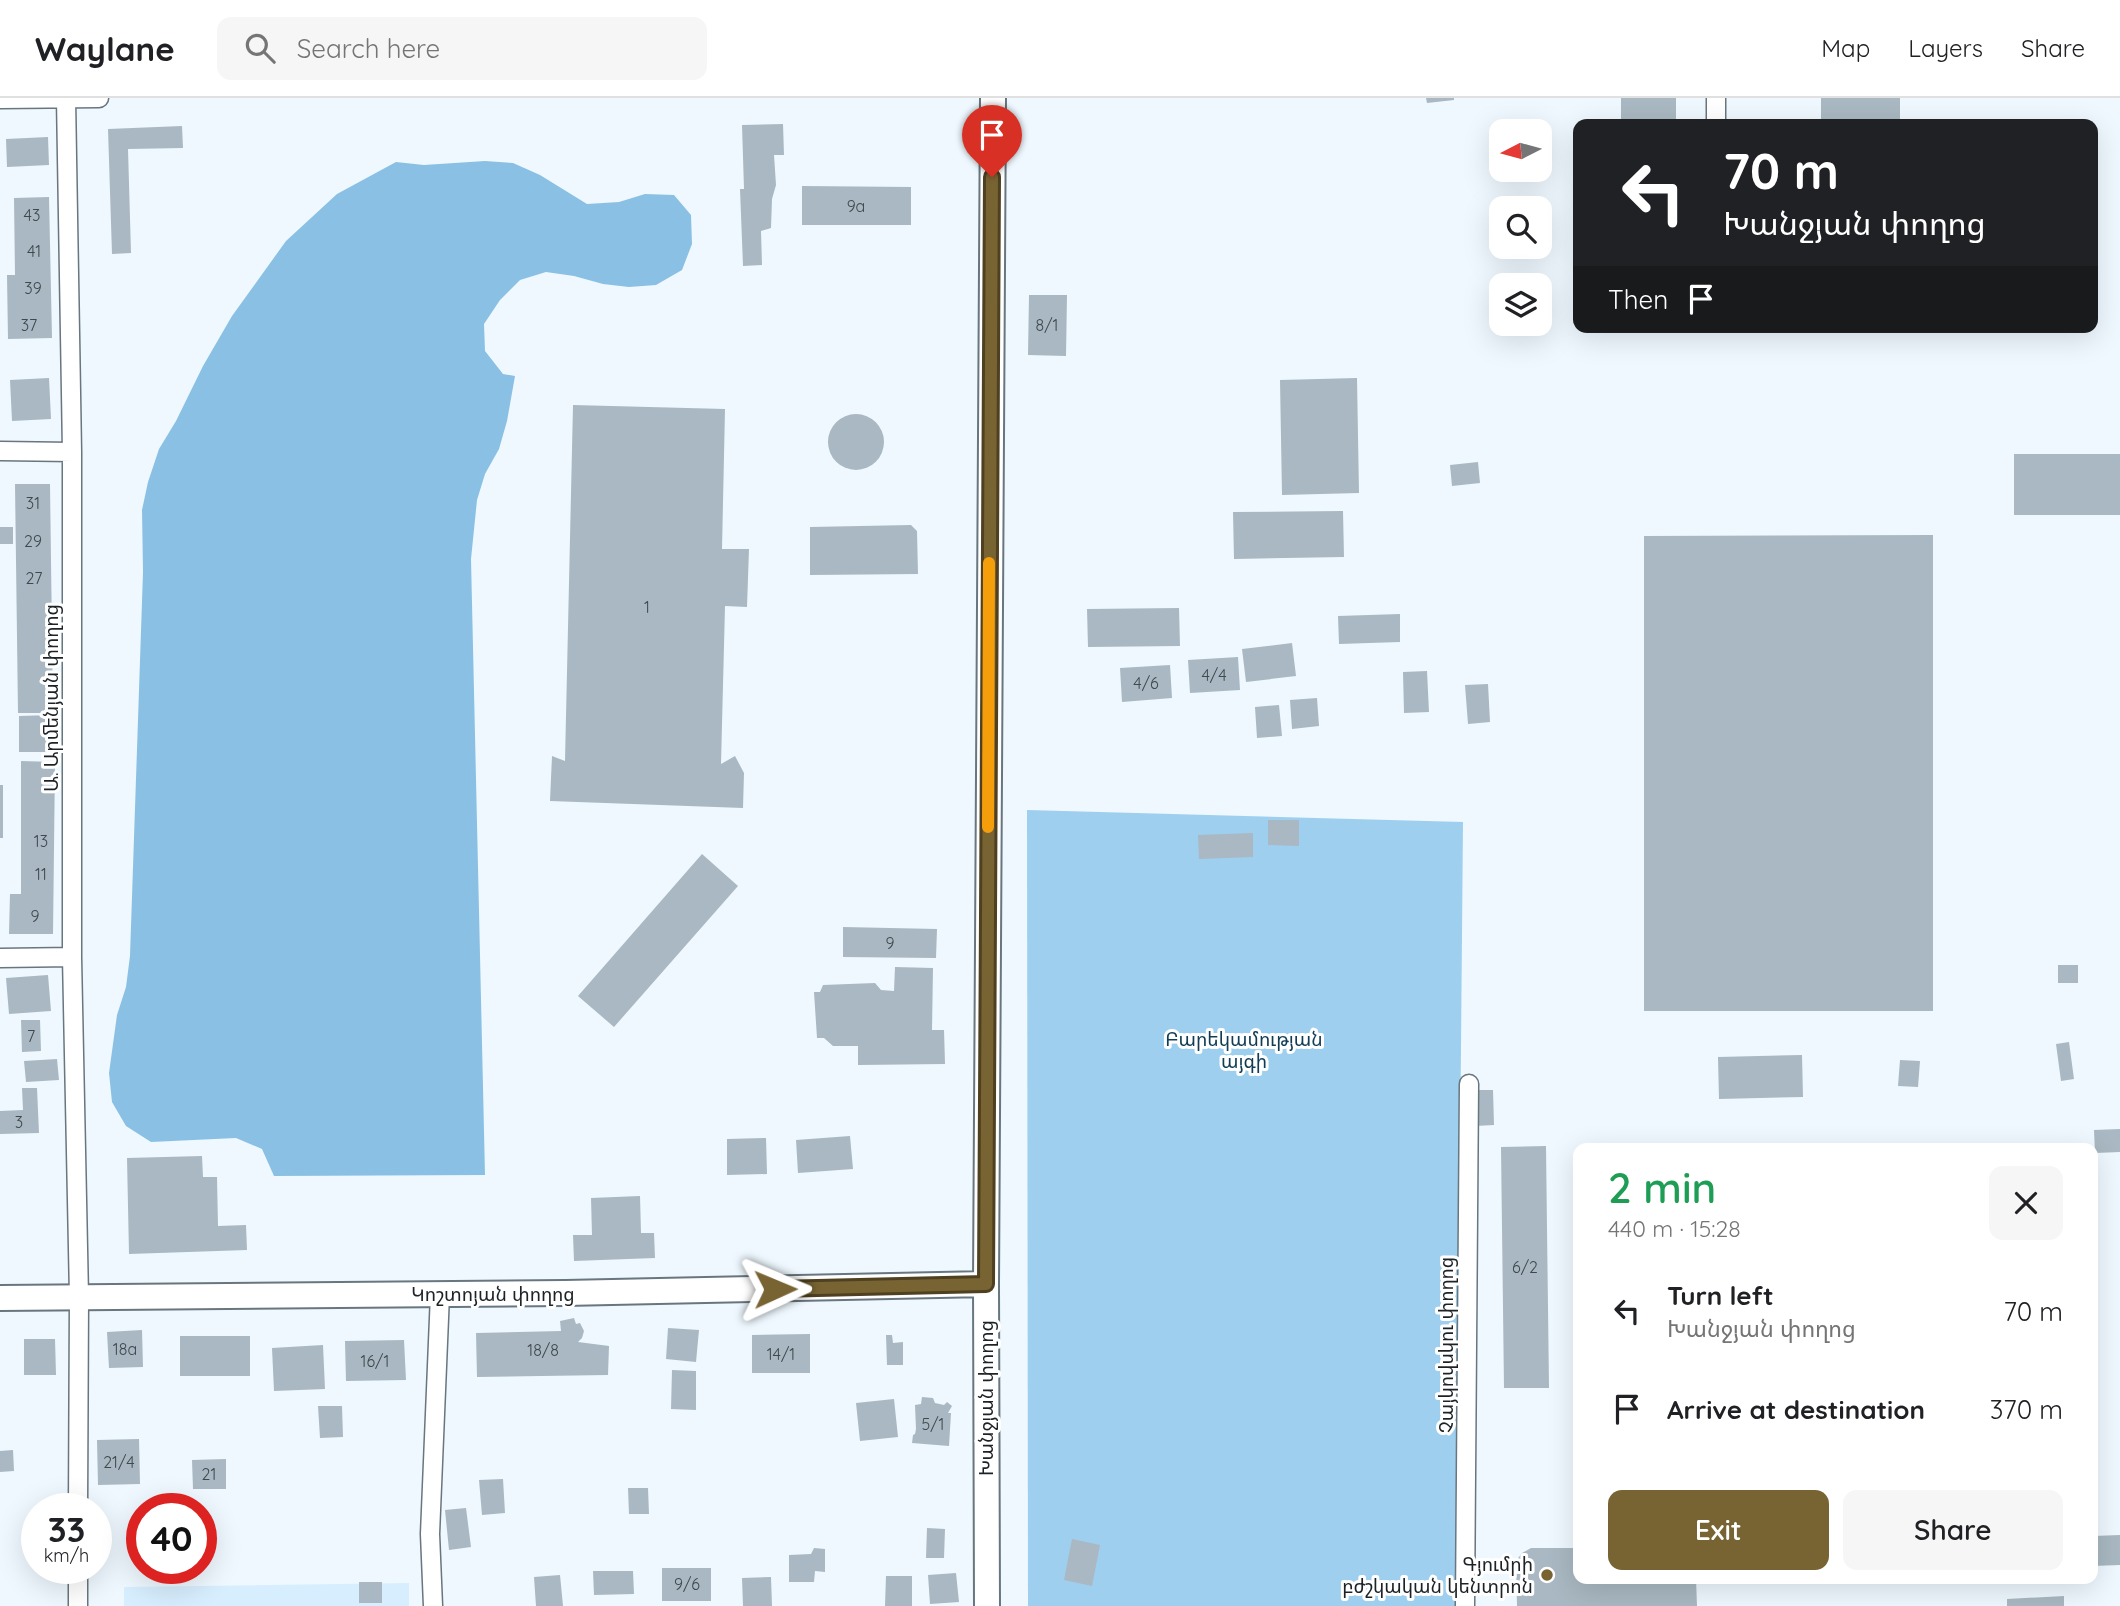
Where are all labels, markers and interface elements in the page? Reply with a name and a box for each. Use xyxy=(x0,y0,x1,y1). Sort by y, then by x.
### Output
search box xyxy=(217,17,707,80)
text: Waylane xyxy=(35,28,175,69)
icon: search xyxy=(241,29,279,67)
text: Search here xyxy=(297,32,440,65)
text: Map xyxy=(1821,33,1870,63)
text: Layers xyxy=(1908,33,1983,63)
text: Share xyxy=(2021,33,2085,63)
pin xyxy=(962,105,1022,177)
icon: arrive xyxy=(973,116,1011,154)
north arrow xyxy=(1489,119,1552,182)
map controls xyxy=(1489,119,1552,336)
text: 70 m xyxy=(1723,140,1839,201)
icon: left xyxy=(1608,147,1699,238)
house number: 9a xyxy=(847,196,865,216)
button: search xyxy=(1489,196,1552,259)
text: Խանջյան փողոց xyxy=(1723,203,1986,243)
house number: 43 xyxy=(24,205,40,225)
house number: 41 xyxy=(27,241,41,261)
button: layers xyxy=(1489,273,1552,336)
house number: 39 xyxy=(24,278,42,298)
icon: arrive xyxy=(1682,280,1720,318)
text: Then xyxy=(1608,283,1668,316)
house number: 37 xyxy=(21,315,37,335)
house number: 8/1 xyxy=(1036,315,1058,335)
house number: 31 xyxy=(26,493,40,513)
house number: 29 xyxy=(24,531,42,551)
house number: 27 xyxy=(26,568,42,588)
house number: 1 xyxy=(644,597,650,617)
street label: Ա. Արմենյան փողոց xyxy=(39,604,63,792)
house number: 4/4 xyxy=(1201,665,1227,685)
house number: 4/6 xyxy=(1133,673,1159,693)
house number: 13 xyxy=(34,831,48,851)
house number: 11 xyxy=(35,864,47,884)
house number: 9 xyxy=(31,906,40,926)
house number: 9 xyxy=(886,933,895,953)
house number: 7 xyxy=(27,1026,35,1046)
park label: Բարեկամության այգի xyxy=(1165,1027,1323,1073)
house number: 3 xyxy=(15,1112,23,1132)
text: 2 min xyxy=(1608,1161,1716,1214)
button: close xyxy=(1989,1166,2063,1240)
text: 440 m · 15:28 xyxy=(1608,1214,1741,1243)
position arrow xyxy=(738,1252,812,1326)
street label: Չայկովսկու փողոց xyxy=(1434,1257,1458,1433)
house number: 6/2 xyxy=(1512,1257,1538,1277)
text: Turn left xyxy=(1667,1279,1774,1312)
street label: Կոշտոյան փողոց xyxy=(411,1282,575,1306)
icon: left xyxy=(1608,1292,1646,1330)
text: 70 m xyxy=(2003,1295,2063,1328)
text: Խանջյան փողոց xyxy=(1667,1314,1856,1343)
street label: Խանջյան փողոց xyxy=(974,1320,998,1476)
house number: 18a xyxy=(113,1339,137,1359)
house number: 18/8 xyxy=(527,1340,559,1360)
house number: 14/1 xyxy=(767,1344,795,1364)
house number: 16/1 xyxy=(361,1351,389,1371)
icon: arrive xyxy=(1608,1390,1646,1428)
text: Arrive at destination xyxy=(1667,1393,1925,1426)
text: 370 m xyxy=(1990,1393,2063,1426)
house number: 5/1 xyxy=(922,1414,945,1434)
house number: 21/4 xyxy=(103,1452,135,1472)
house number: 21 xyxy=(202,1464,216,1484)
button: Exit xyxy=(1608,1490,1829,1570)
button: Share xyxy=(1843,1490,2063,1570)
speed limit sign: 40 xyxy=(126,1493,217,1584)
text: 33 xyxy=(48,1507,85,1551)
text: km/h xyxy=(44,1544,89,1567)
place label: Գյումրի բժշկական կենտրոն xyxy=(1342,1552,1533,1598)
marker: Գյումրի բժշկական կենտրոն xyxy=(1539,1567,1555,1583)
house number: 9/6 xyxy=(674,1574,700,1594)

